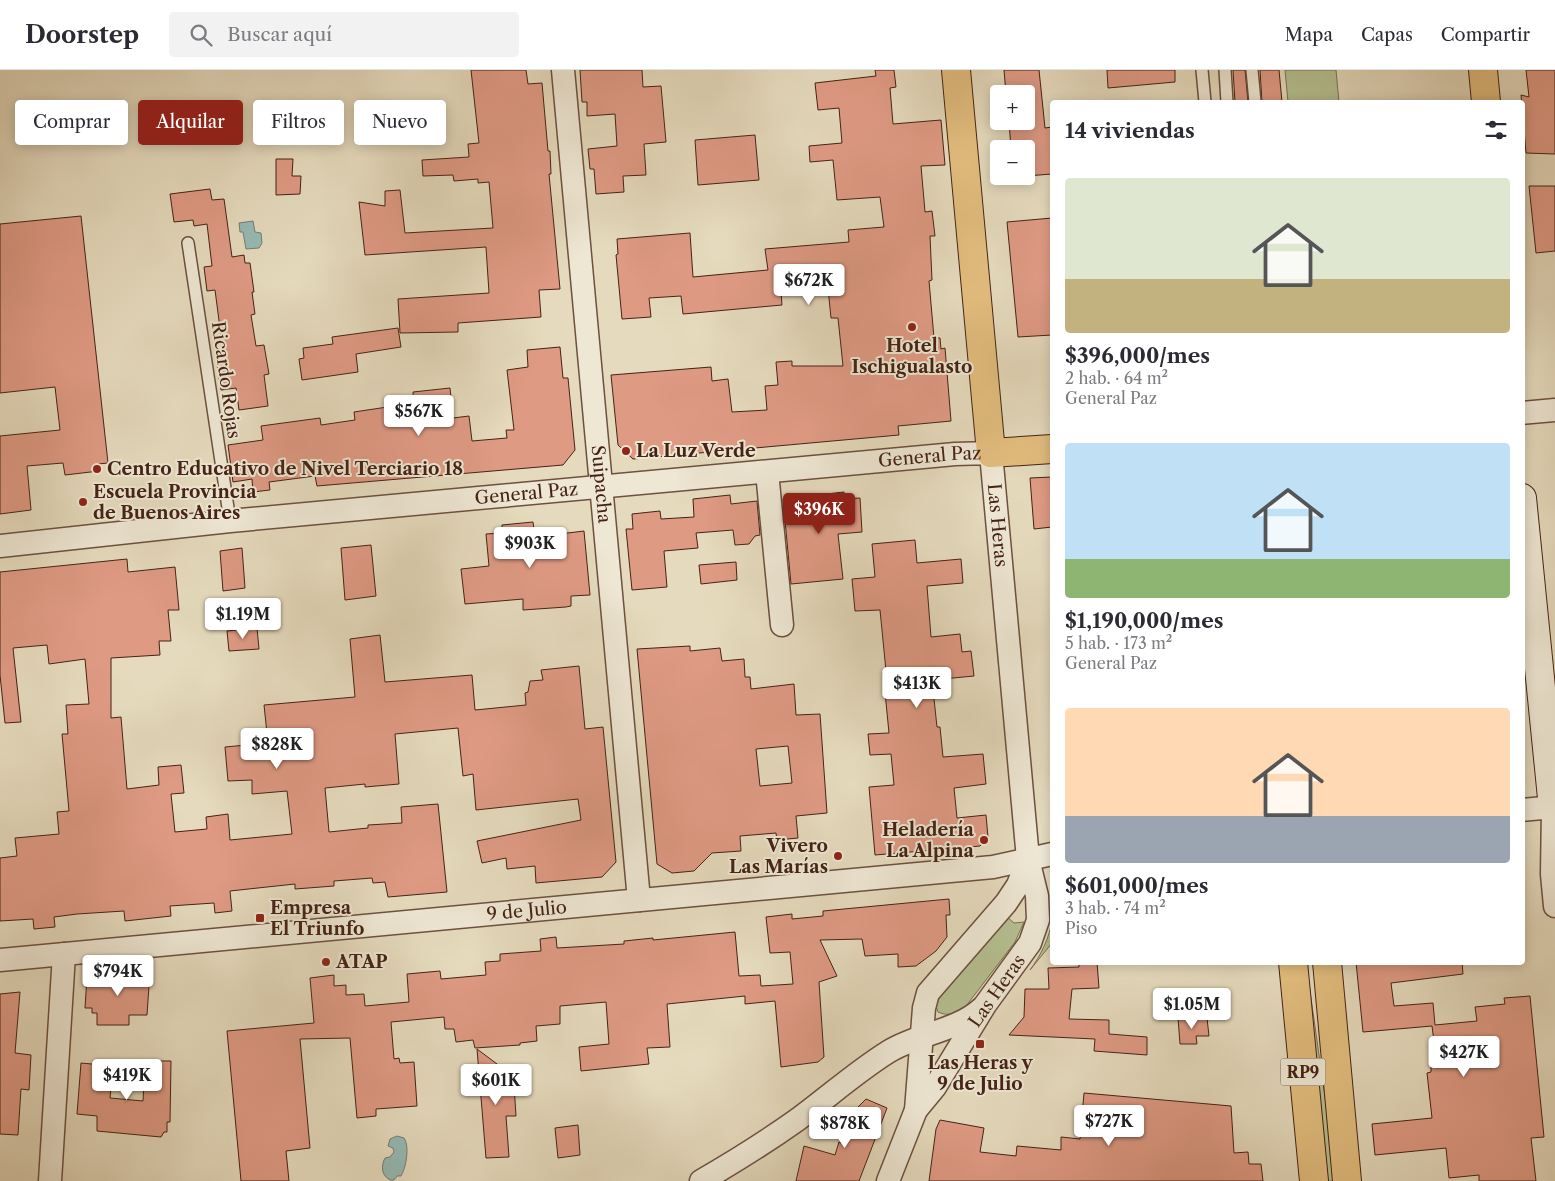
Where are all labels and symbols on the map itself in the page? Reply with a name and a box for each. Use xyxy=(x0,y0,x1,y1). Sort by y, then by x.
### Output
pin: $672K xyxy=(774,264,844,306)
street label: Ricardo Rojas xyxy=(207,320,245,440)
marker: Hotel Ischigualasto xyxy=(906,321,918,333)
place label: Hotel Ischigualasto xyxy=(852,335,972,378)
pin: $567K xyxy=(384,394,454,437)
place label: La Luz Verde xyxy=(636,440,756,462)
street label: General Paz xyxy=(877,442,982,472)
street label: Suipacha xyxy=(586,444,615,525)
marker: La Luz Verde xyxy=(620,445,632,457)
place label: Centro Educativo de Nivel Terciario 18 xyxy=(107,458,463,480)
marker: Centro Educativo de Nivel Terciario 18 xyxy=(91,463,103,475)
street label: General Paz xyxy=(474,478,579,509)
place label: Escuela Provincia de Buenos Aires xyxy=(93,481,257,524)
street label: Las Heras xyxy=(983,482,1012,568)
pin: $396K xyxy=(784,492,854,535)
marker: Escuela Provincia de Buenos Aires xyxy=(77,496,89,508)
pin: $903K xyxy=(495,526,565,569)
pin: $1.19M xyxy=(202,598,284,640)
pin: $413K xyxy=(882,666,952,709)
pin: $828K xyxy=(242,728,312,770)
place label: Heladería La Alpina xyxy=(882,819,975,862)
marker: Heladería La Alpina xyxy=(978,834,990,846)
place label: Vivero Las Marías xyxy=(729,835,828,878)
marker: Vivero Las Marías xyxy=(832,850,844,862)
street label: 9 de Julio xyxy=(486,896,568,925)
place label: Empresa El Triunfo xyxy=(270,897,365,940)
marker: Empresa El Triunfo xyxy=(254,912,266,924)
street label: Las Heras xyxy=(964,950,1030,1032)
place label: ATAP xyxy=(335,951,388,973)
pin: $794K xyxy=(83,954,153,997)
marker: ATAP xyxy=(320,956,332,968)
pin: $1.05M xyxy=(1151,988,1233,1030)
pin: $427K xyxy=(1429,1036,1499,1078)
marker: Las Heras y 9 de Julio xyxy=(974,1038,986,1050)
place label: Las Heras y 9 de Julio xyxy=(928,1052,1033,1095)
pin: $419K xyxy=(92,1058,162,1101)
road number: RP9 xyxy=(1280,1059,1326,1086)
pin: $601K xyxy=(461,1064,531,1106)
pin: $727K xyxy=(1074,1104,1144,1147)
pin: $878K xyxy=(810,1106,880,1149)

